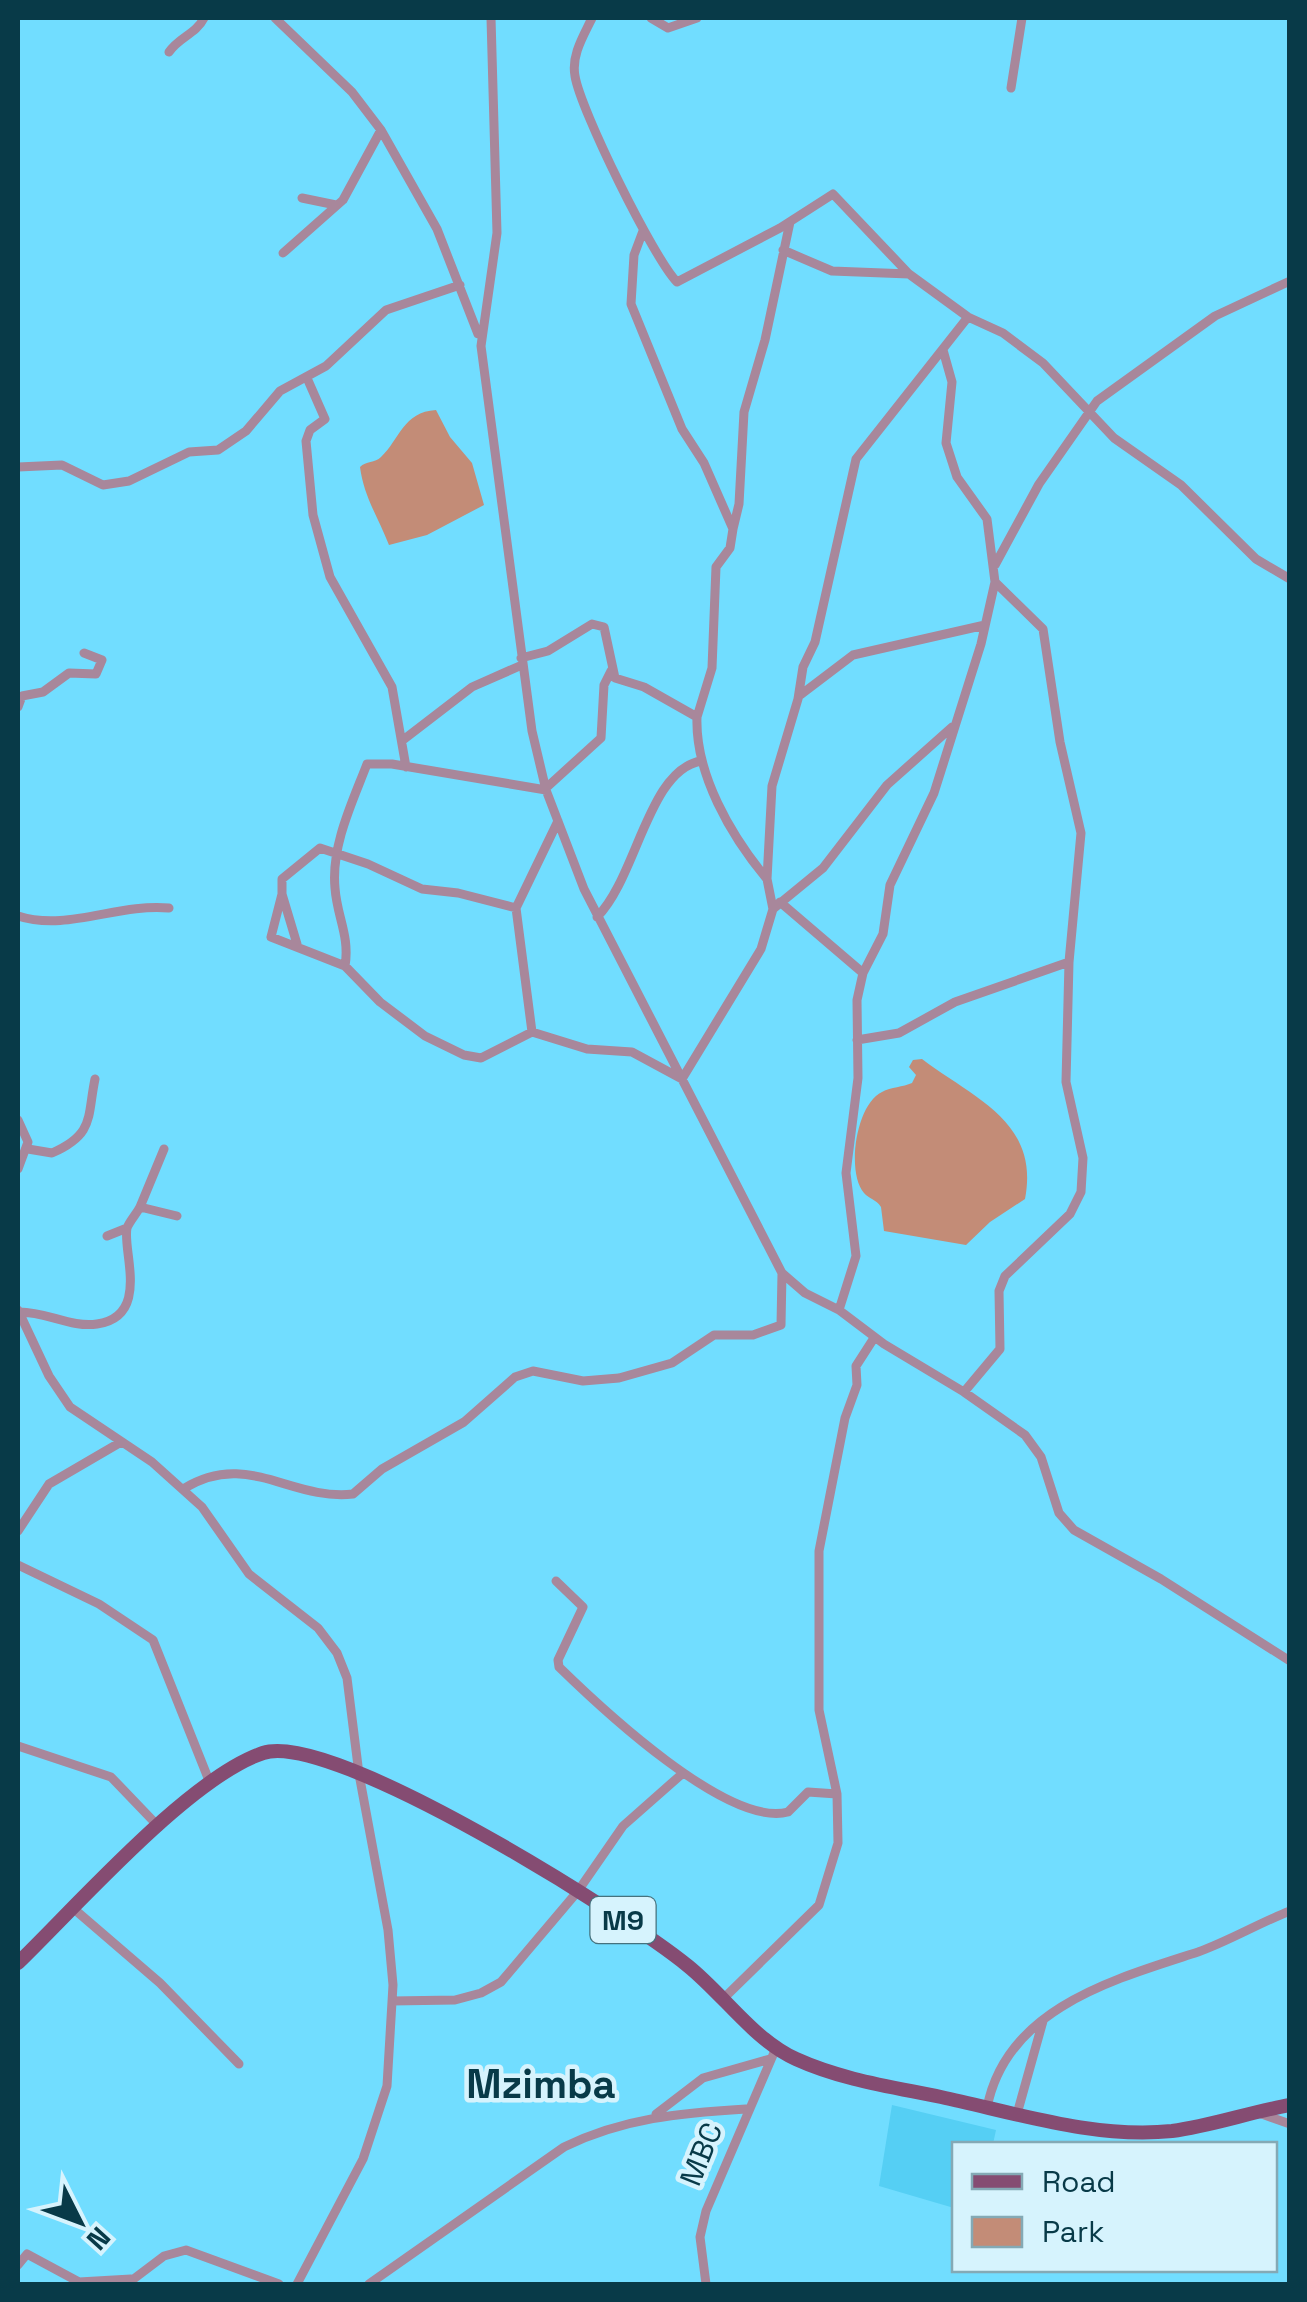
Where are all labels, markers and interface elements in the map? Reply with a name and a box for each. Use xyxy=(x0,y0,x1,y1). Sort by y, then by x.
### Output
road number: M9 xyxy=(590,1897,656,1943)
district label: Mzimba xyxy=(466,2059,616,2110)
street label: MBC xyxy=(671,2117,731,2191)
legend xyxy=(952,2142,1277,2272)
text: Road xyxy=(1042,2162,1116,2201)
north arrow xyxy=(30,2172,130,2272)
text: Park xyxy=(1042,2212,1104,2251)
text: N xyxy=(79,2220,118,2258)

